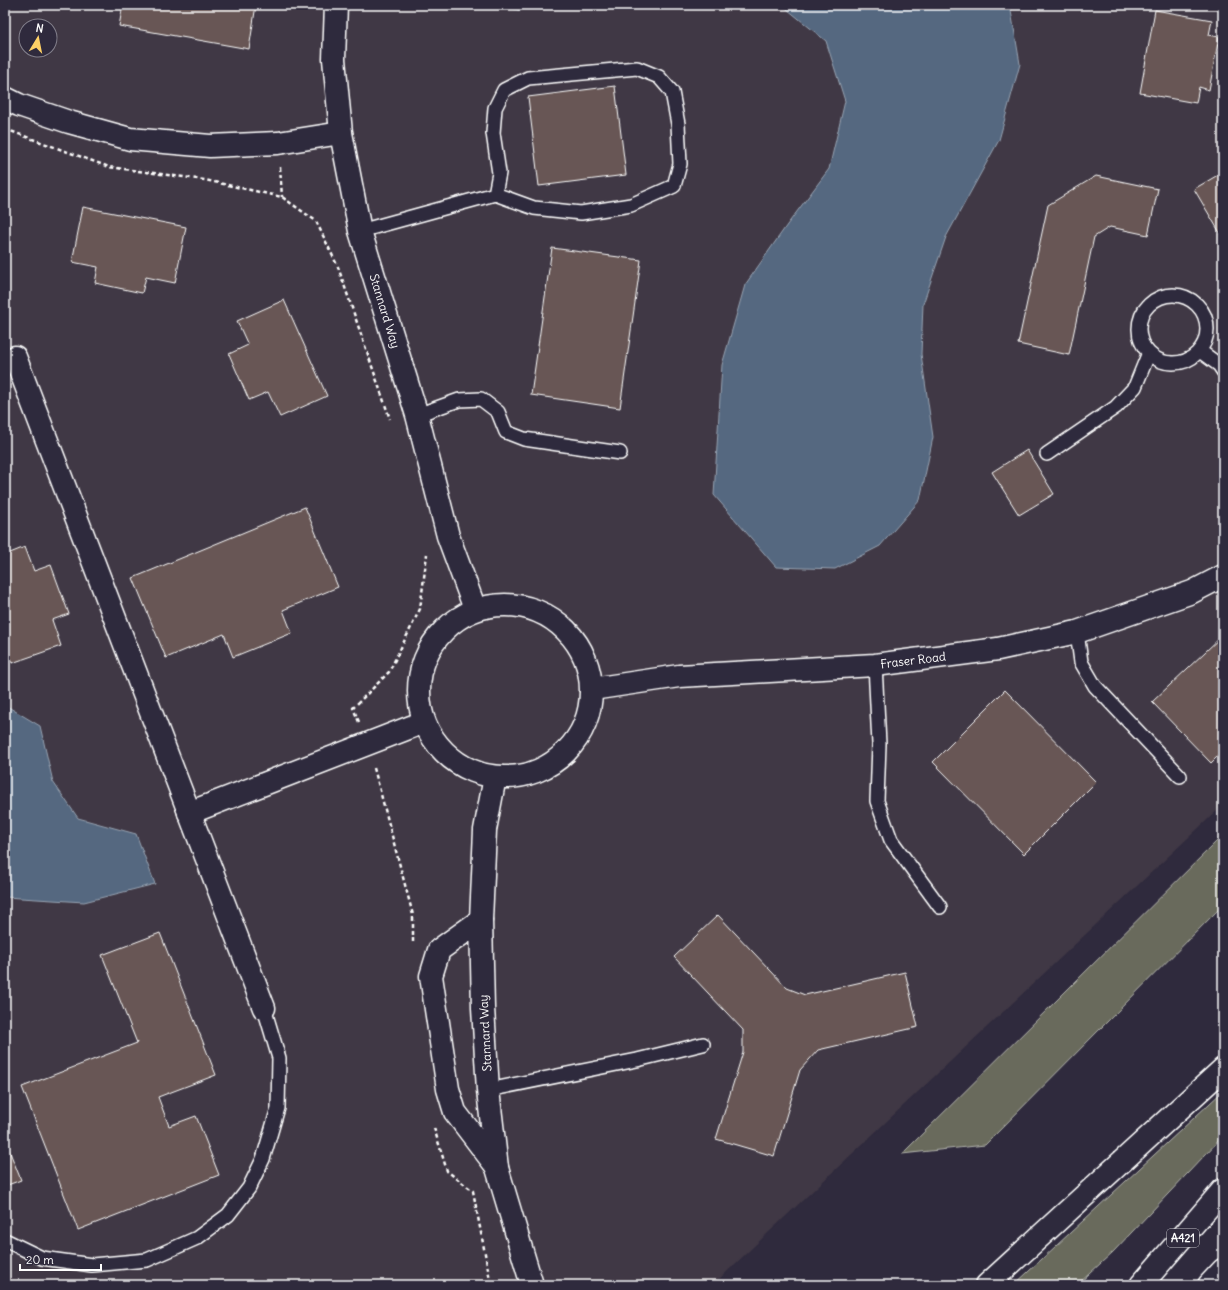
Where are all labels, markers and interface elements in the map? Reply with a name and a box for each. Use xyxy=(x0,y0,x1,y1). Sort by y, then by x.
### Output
north arrow xyxy=(18,18,58,58)
text: N xyxy=(35,21,45,36)
street label: Stannard Way xyxy=(367,272,403,350)
street label: Fraser Road xyxy=(879,649,947,671)
street label: Stannard Way xyxy=(475,994,495,1072)
road number: A421 xyxy=(1167,1229,1199,1247)
scale bar xyxy=(20,1246,101,1272)
text: 20 m xyxy=(26,1252,54,1267)

